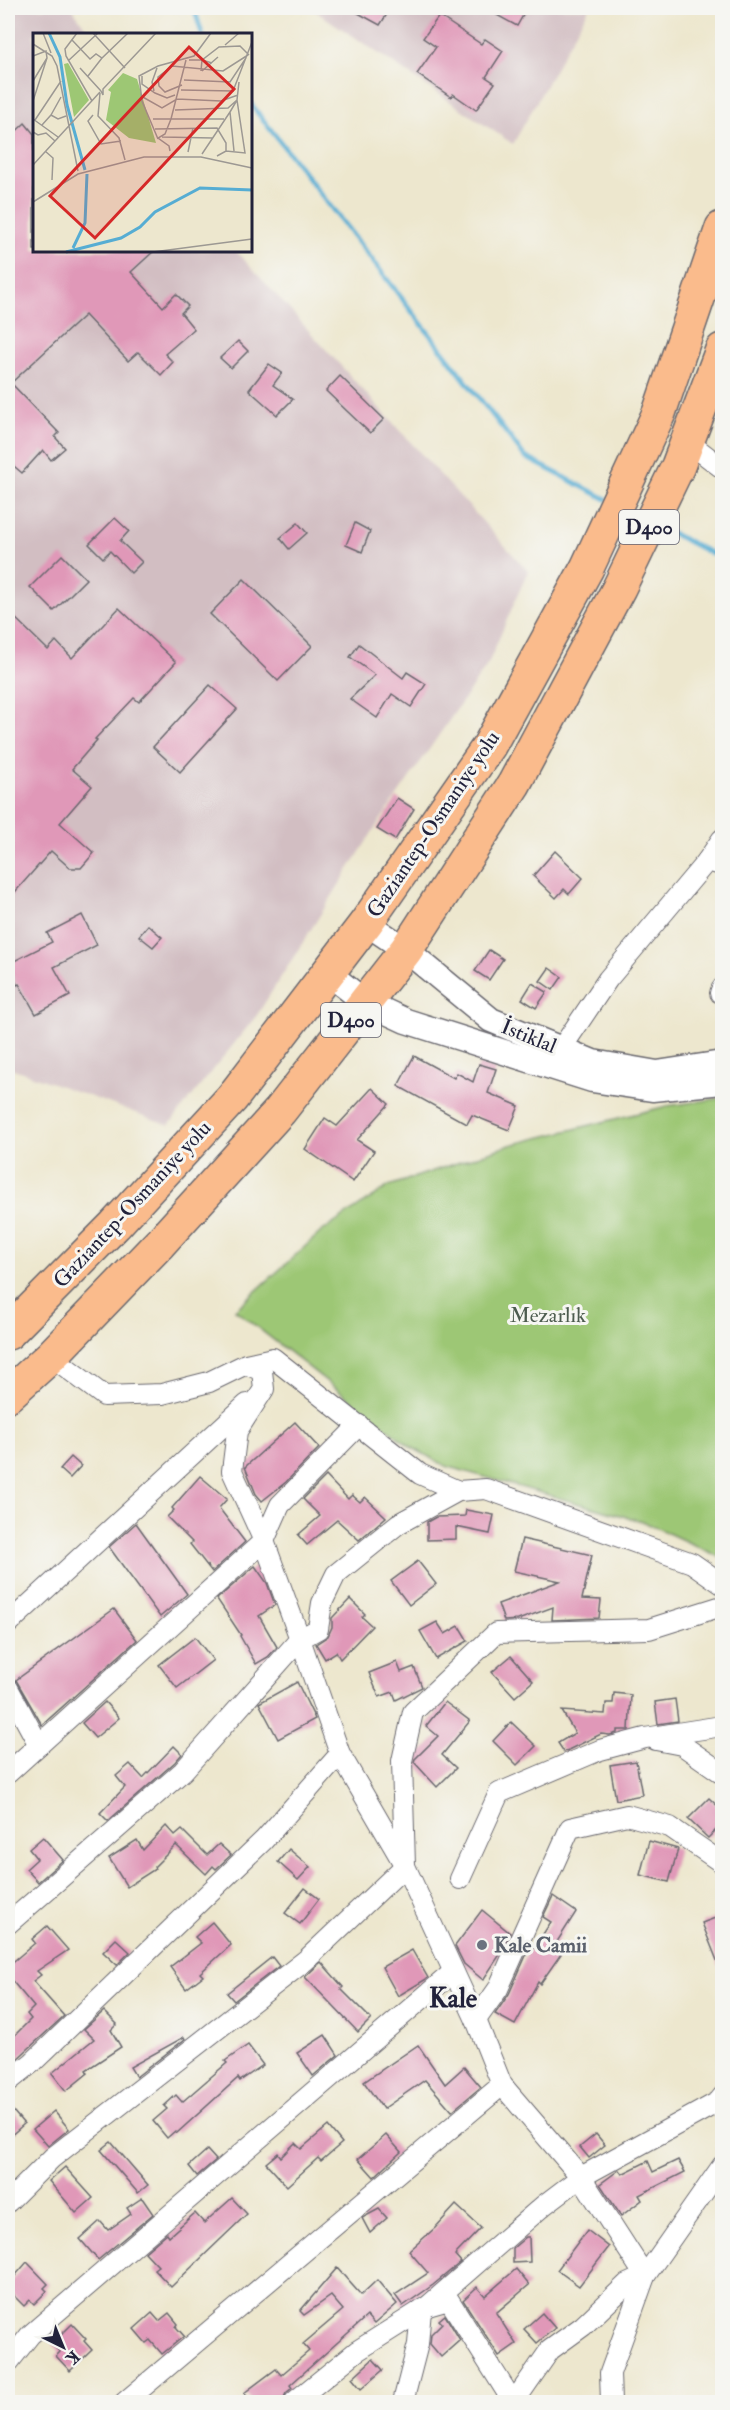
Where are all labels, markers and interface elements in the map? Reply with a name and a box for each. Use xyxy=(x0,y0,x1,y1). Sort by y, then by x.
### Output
inset map xyxy=(33,33,252,252)
road number: D400 xyxy=(619,510,679,544)
street label: Gaziantep-Osmaniye yolu xyxy=(361,726,506,923)
road number: D400 xyxy=(321,1003,381,1037)
street label: İstiklal xyxy=(497,1013,561,1060)
street label: Gaziantep-Osmaniye yolu xyxy=(48,1115,217,1294)
park label: Mezarlık xyxy=(510,1302,586,1329)
place label: Kale Camii xyxy=(494,1932,588,1959)
marker: Kale Camii xyxy=(475,1938,489,1952)
district label: Kale xyxy=(429,1982,478,2015)
north arrow xyxy=(33,2317,93,2377)
text: K xyxy=(61,2346,83,2369)

